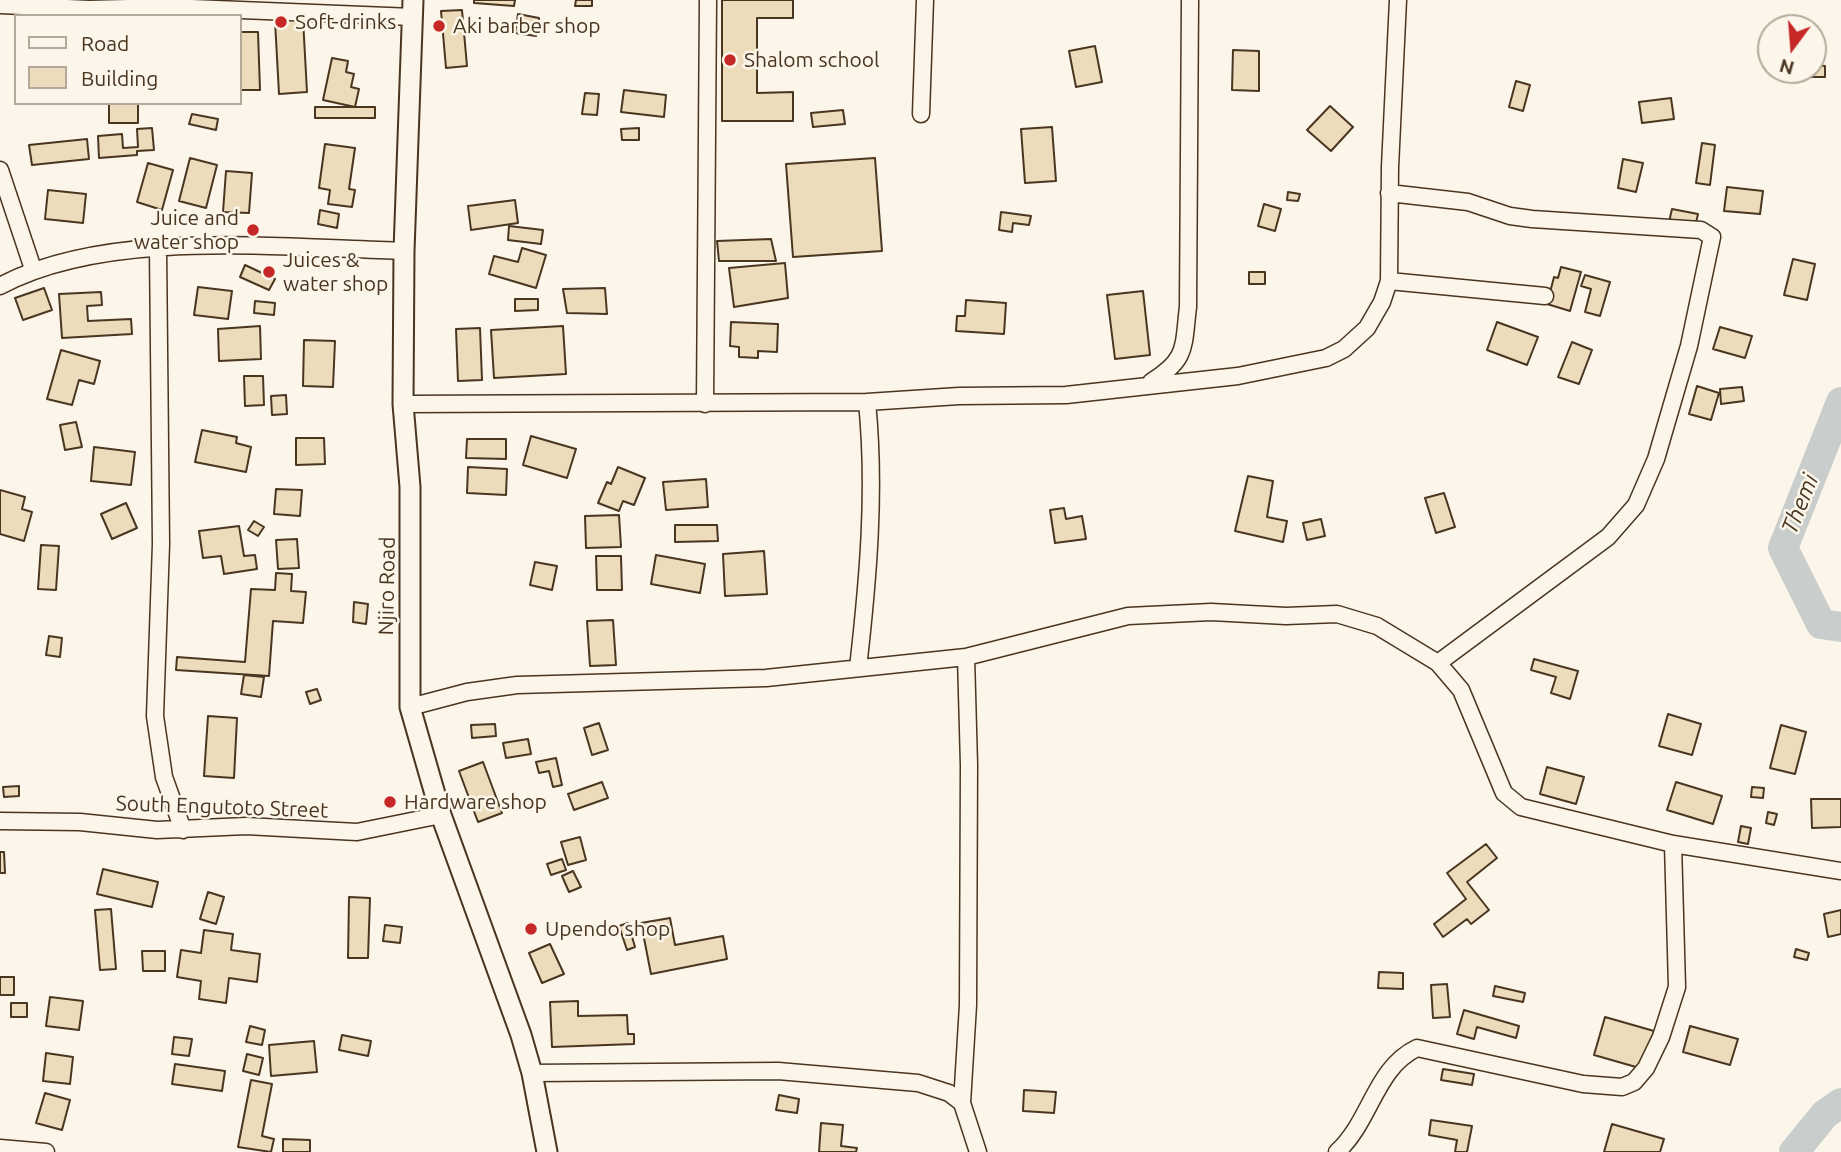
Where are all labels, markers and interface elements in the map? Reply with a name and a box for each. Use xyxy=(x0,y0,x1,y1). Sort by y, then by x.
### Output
place label: Soft drinks xyxy=(295,9,396,35)
place label: Aki barber shop xyxy=(453,13,601,39)
legend xyxy=(14,14,242,105)
marker: Soft drinks xyxy=(273,14,289,30)
north arrow xyxy=(1757,14,1827,84)
marker: Aki barber shop xyxy=(431,18,447,34)
text: Road xyxy=(81,31,129,55)
place label: Shalom school xyxy=(744,47,879,73)
marker: Shalom school xyxy=(722,52,738,68)
text: N xyxy=(1777,55,1797,80)
text: Building xyxy=(81,66,158,90)
place label: Juice and water shop xyxy=(134,205,239,255)
marker: Juice and water shop xyxy=(245,222,261,238)
place label: Juices & water shop xyxy=(283,247,388,297)
marker: Juices & water shop xyxy=(261,264,277,280)
water label: Themi xyxy=(1776,470,1824,538)
street label: Njiro Road xyxy=(374,536,400,636)
place label: Hardware shop xyxy=(404,789,547,815)
street label: South Engutoto Street xyxy=(115,791,329,823)
marker: Hardware shop xyxy=(382,794,398,810)
place label: Upendo shop xyxy=(545,916,670,942)
marker: Upendo shop xyxy=(523,921,539,937)

